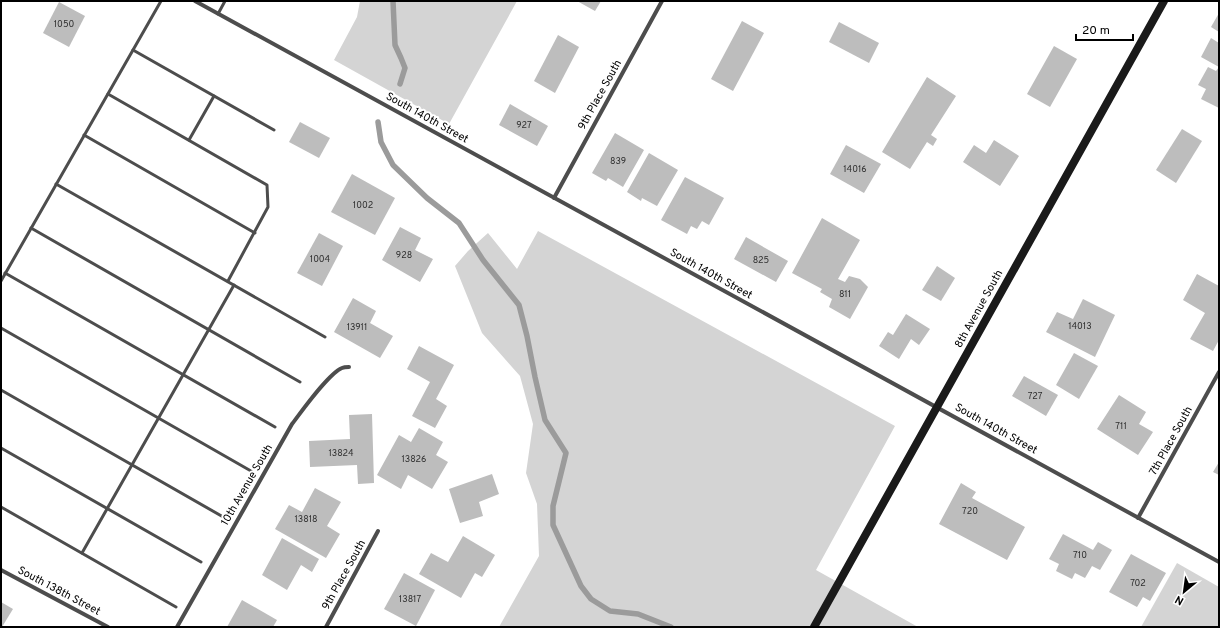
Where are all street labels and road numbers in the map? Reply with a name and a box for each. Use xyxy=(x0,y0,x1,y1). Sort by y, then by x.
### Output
street label: 9th Place South xyxy=(575,57,625,133)
street label: South 140th Street xyxy=(383,90,471,146)
street label: South 140th Street xyxy=(667,246,755,302)
street label: 8th Avenue South xyxy=(952,268,1006,350)
street label: South 140th Street xyxy=(952,401,1040,457)
street label: 7th Place South xyxy=(1146,404,1196,478)
street label: 10th Avenue South xyxy=(218,442,276,528)
street label: 9th Place South xyxy=(319,537,369,613)
street label: South 138th Street xyxy=(15,563,103,619)

